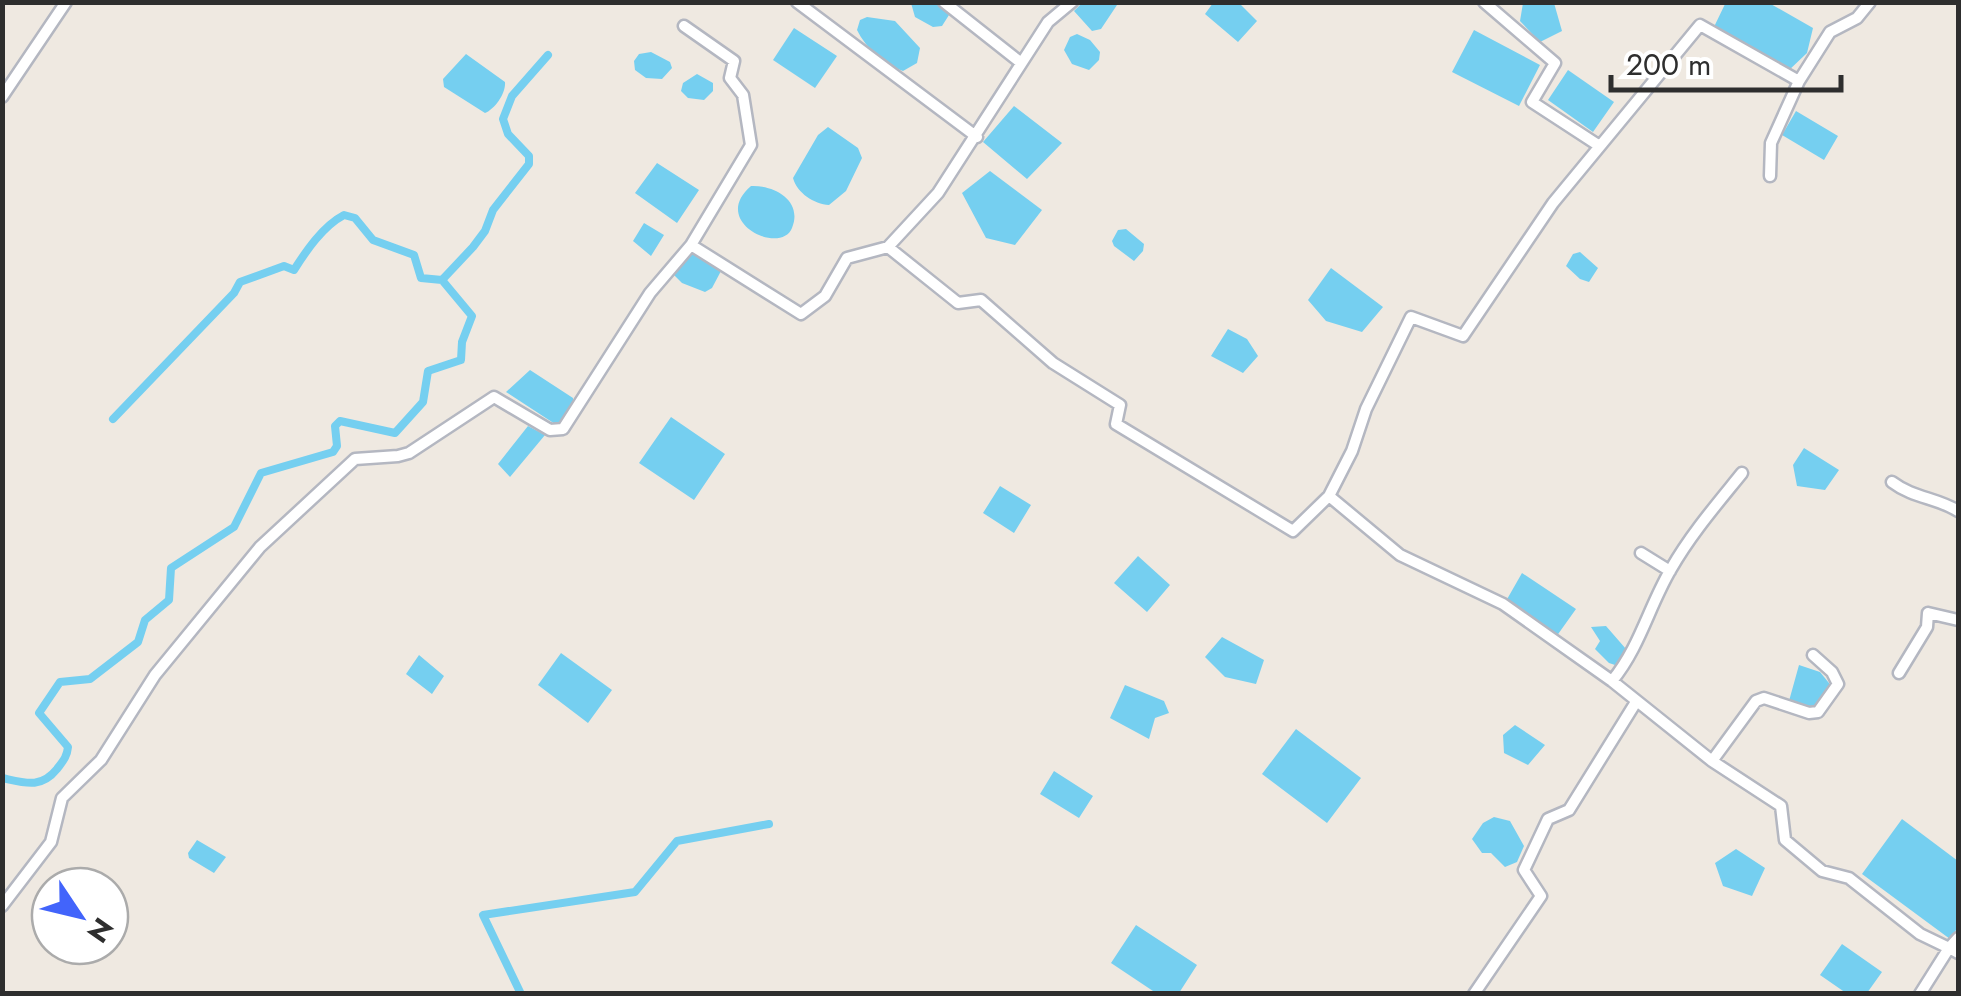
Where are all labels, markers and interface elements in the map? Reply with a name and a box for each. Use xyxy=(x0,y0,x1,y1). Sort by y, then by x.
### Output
scale bar xyxy=(1611,30,1841,92)
text: 200 m xyxy=(1626,43,1711,86)
north arrow xyxy=(30,866,130,966)
text: N xyxy=(77,909,123,951)

